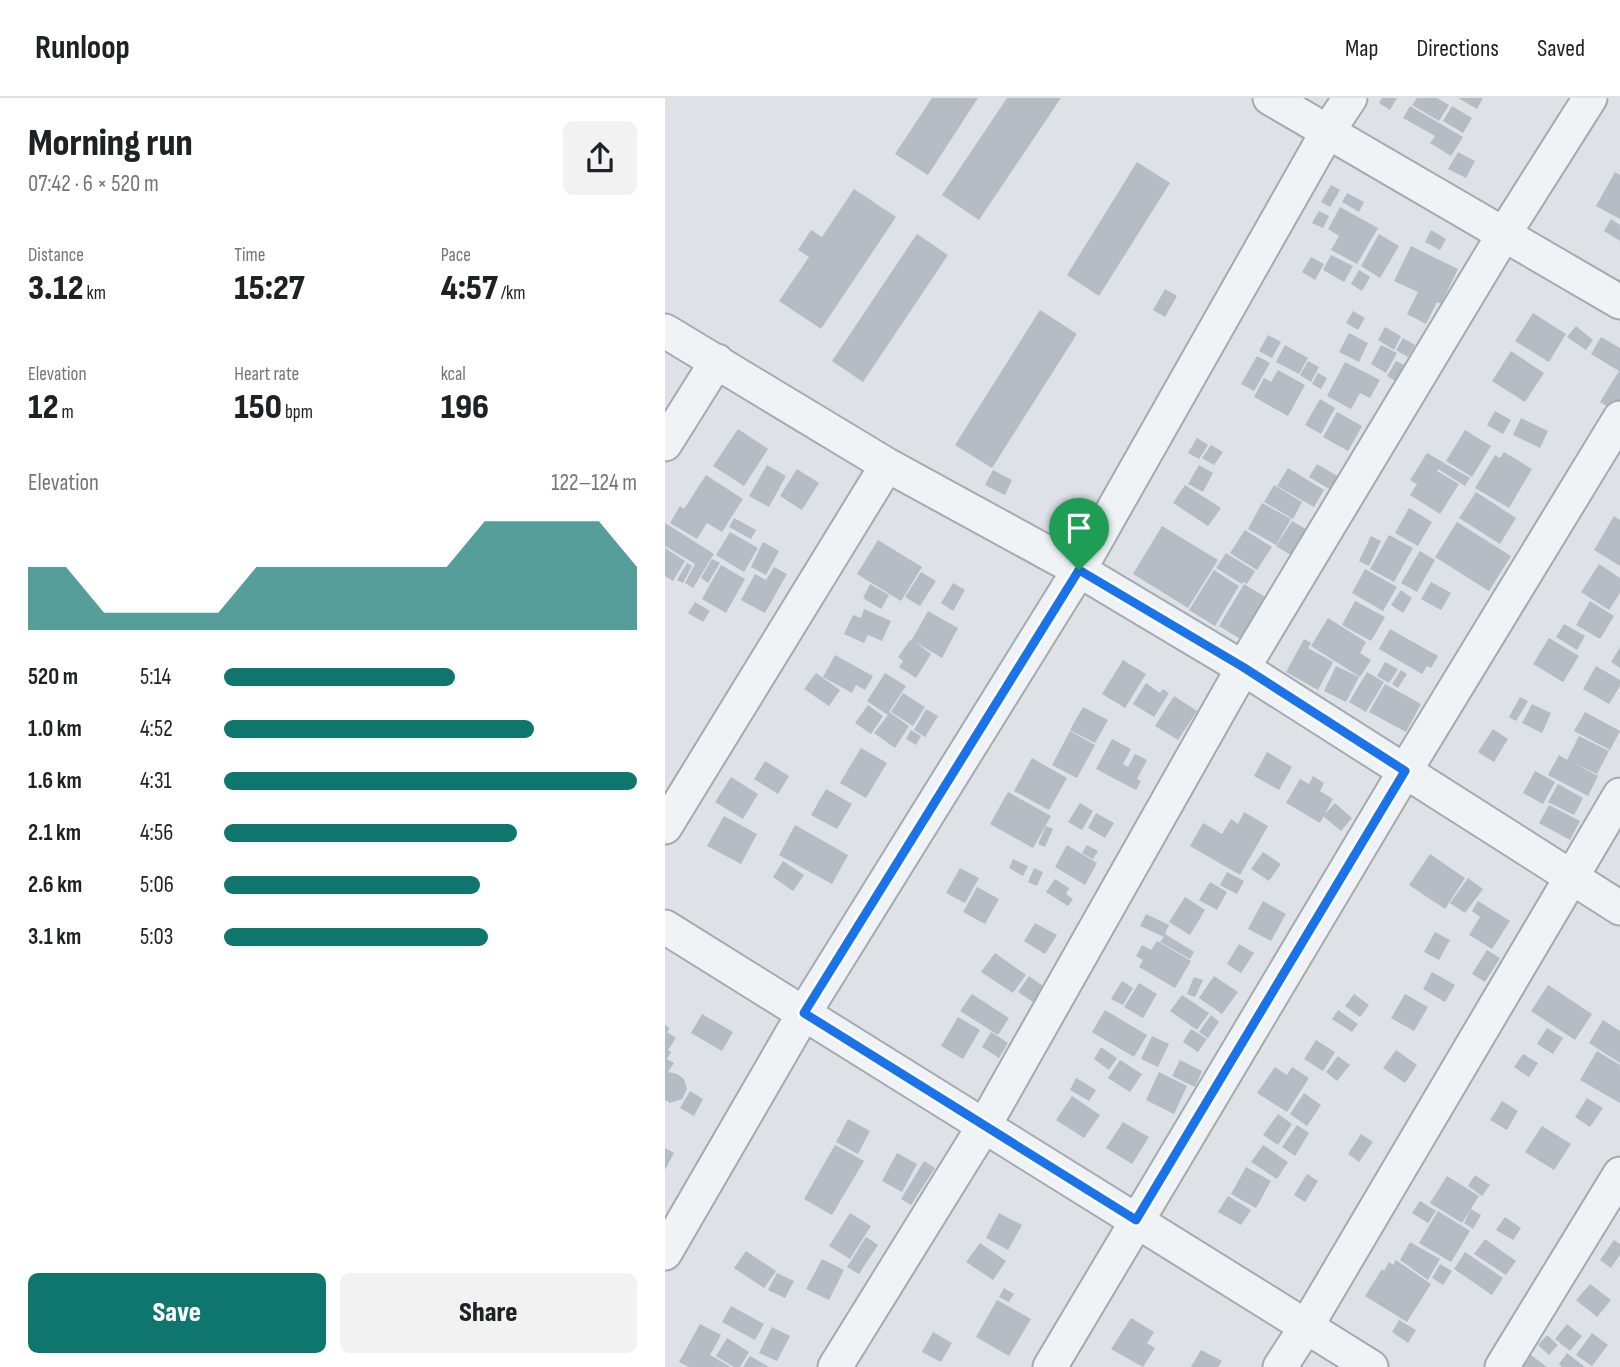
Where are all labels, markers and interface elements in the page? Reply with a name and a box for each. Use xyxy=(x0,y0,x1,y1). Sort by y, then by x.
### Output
text: Runloop xyxy=(35,28,130,68)
text: Map xyxy=(1345,34,1378,63)
text: Directions xyxy=(1416,34,1499,63)
text: Saved xyxy=(1537,34,1585,63)
text: Morning run xyxy=(28,121,193,166)
button: share xyxy=(563,121,637,195)
text: 07:42 · 6 × 520 m xyxy=(28,170,159,198)
text: Distance xyxy=(28,244,84,267)
text: Time xyxy=(234,244,265,267)
text: Pace xyxy=(441,244,471,267)
text: 3.12 xyxy=(28,267,83,310)
text: 15:27 xyxy=(234,267,305,310)
text: 4:57 xyxy=(441,267,498,310)
text: km xyxy=(83,282,106,305)
text: /km xyxy=(498,282,526,305)
text: Elevation xyxy=(28,363,87,386)
text: Heart rate xyxy=(234,363,299,386)
text: kcal xyxy=(441,363,466,386)
text: 12 xyxy=(28,386,58,429)
text: 150 xyxy=(234,386,282,429)
text: 196 xyxy=(441,386,489,429)
text: m xyxy=(58,401,74,424)
text: bpm xyxy=(282,401,313,424)
text: Elevation xyxy=(28,469,99,497)
text: 122–124 m xyxy=(551,469,637,497)
pin xyxy=(1049,498,1109,570)
icon: arrive xyxy=(1060,509,1098,547)
text: 520 m xyxy=(28,663,78,691)
text: 5:14 xyxy=(140,663,171,691)
text: 1.0 km xyxy=(28,715,82,743)
text: 4:52 xyxy=(140,715,173,743)
text: 1.6 km xyxy=(28,767,82,795)
text: 4:31 xyxy=(140,767,172,795)
text: 2.1 km xyxy=(28,819,81,847)
text: 4:56 xyxy=(140,819,173,847)
text: 2.6 km xyxy=(28,871,82,899)
text: 5:06 xyxy=(140,871,174,899)
text: 3.1 km xyxy=(28,923,81,951)
text: 5:03 xyxy=(140,923,173,951)
button: Save xyxy=(28,1273,326,1353)
button: Share xyxy=(340,1273,637,1353)

